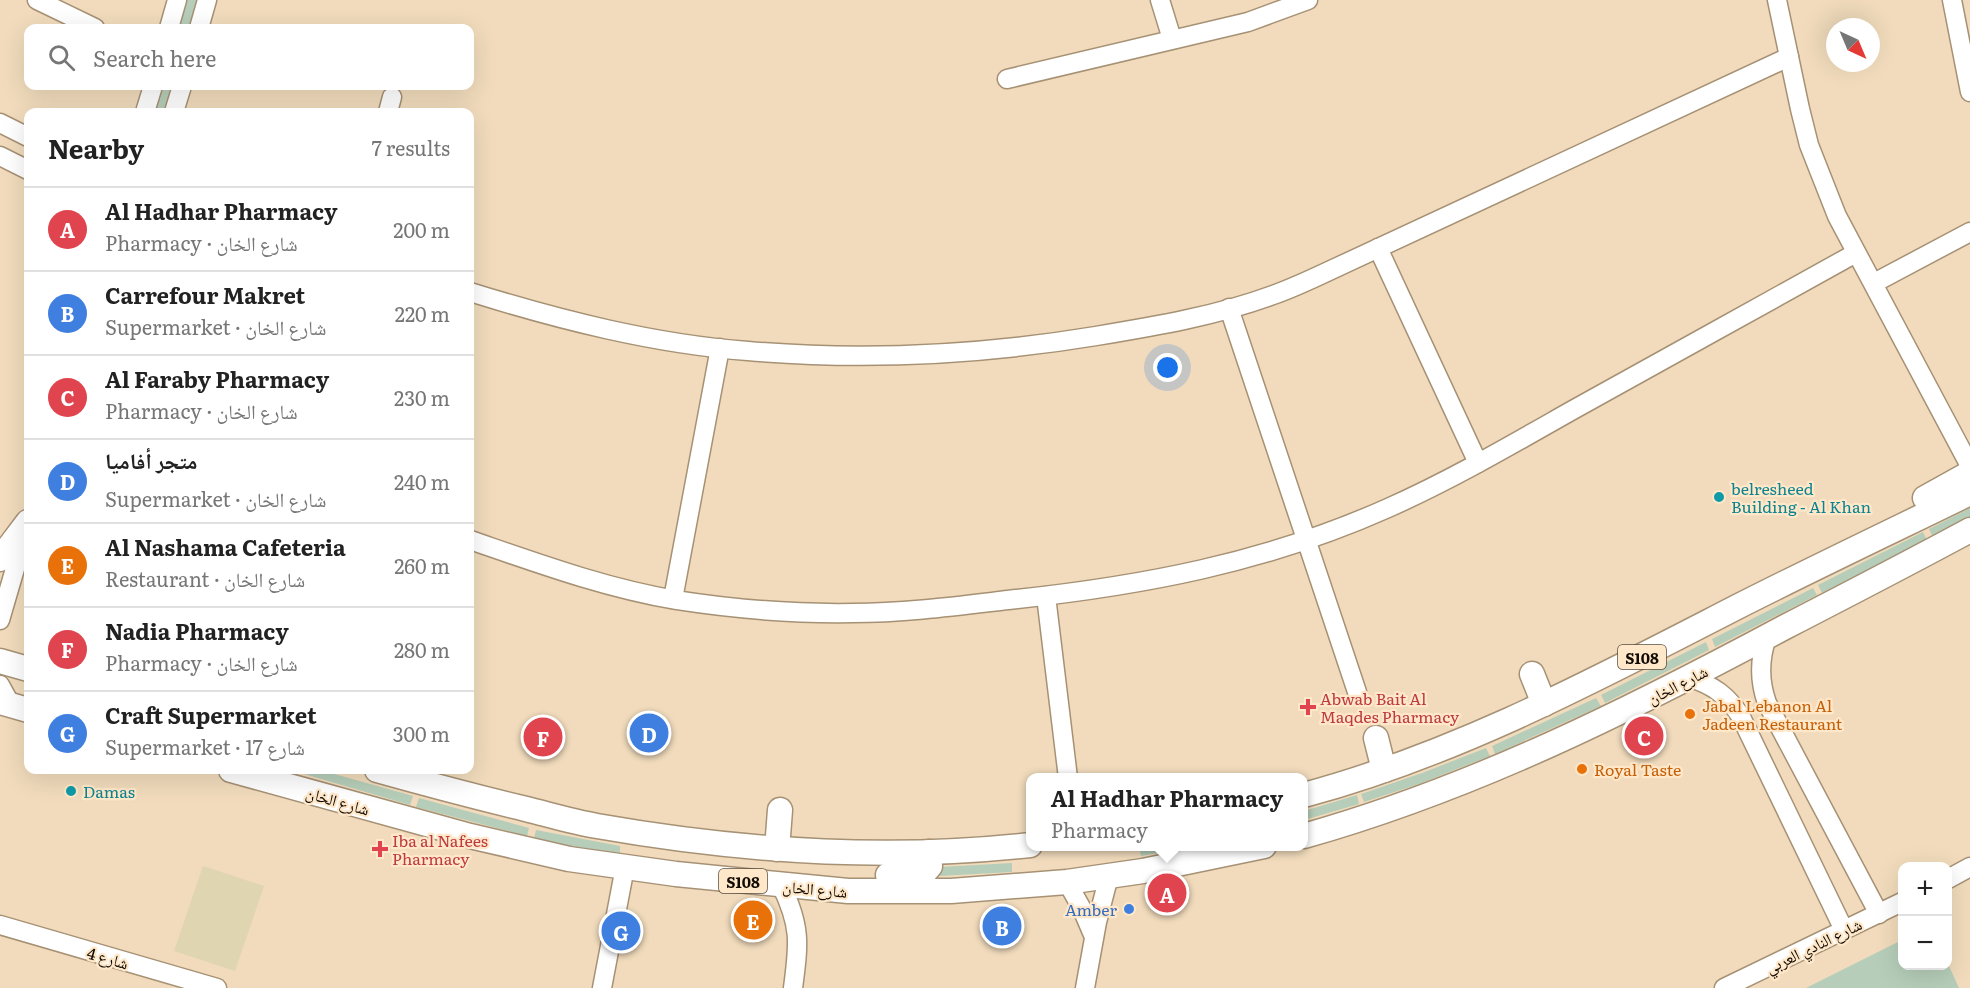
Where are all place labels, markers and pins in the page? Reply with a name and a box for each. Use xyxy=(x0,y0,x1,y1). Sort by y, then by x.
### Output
place label: belresheed Building - Al Khan xyxy=(1731,476,1871,518)
marker: belresheed Building - Al Khan xyxy=(1712,490,1726,504)
place label: Abwab Bait Al Maqdes Pharmacy xyxy=(1320,686,1460,728)
place label: Jabal Lebanon Al Jadeen Restaurant xyxy=(1702,693,1843,735)
marker: Abwab Bait Al Maqdes Pharmacy xyxy=(1301,700,1315,714)
marker: Jabal Lebanon Al Jadeen Restaurant xyxy=(1683,707,1697,721)
pin: D xyxy=(630,710,668,756)
pin: F xyxy=(524,714,562,760)
pin: C xyxy=(1624,714,1664,758)
place label: Royal Taste xyxy=(1594,757,1681,781)
marker: Royal Taste xyxy=(1575,762,1589,776)
place label: Damas xyxy=(83,779,135,803)
marker: Damas xyxy=(64,784,78,798)
place label: Iba al Nafees Pharmacy xyxy=(392,828,488,870)
marker: Iba al Nafees Pharmacy xyxy=(373,842,387,856)
pin: A xyxy=(1148,870,1186,916)
place label: Amber xyxy=(1065,897,1117,921)
pin: E xyxy=(734,898,772,942)
marker: Amber xyxy=(1122,902,1136,916)
pin: B xyxy=(982,904,1022,948)
pin: G xyxy=(602,908,640,954)

